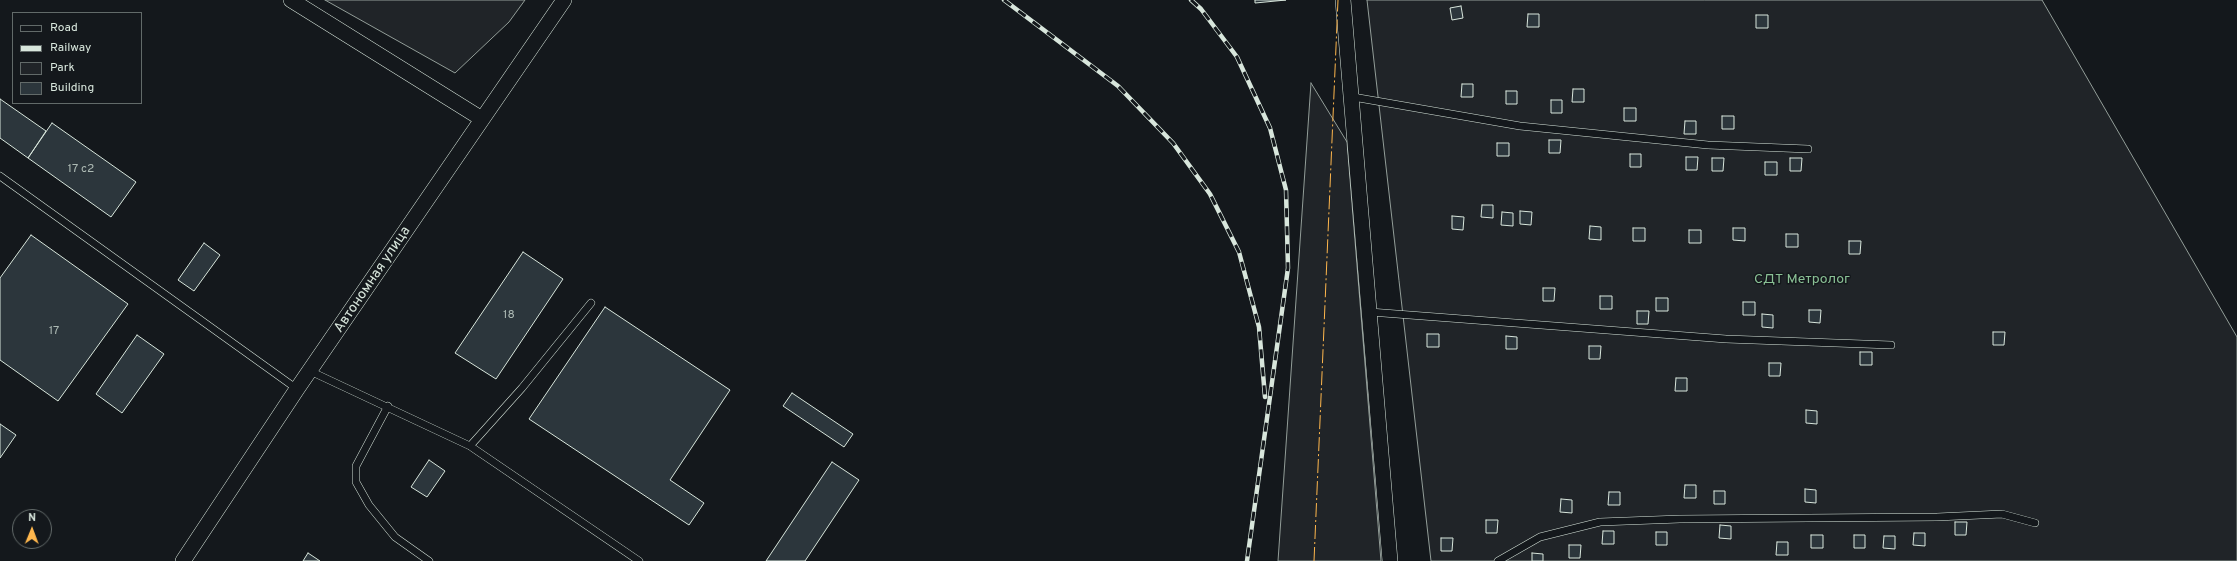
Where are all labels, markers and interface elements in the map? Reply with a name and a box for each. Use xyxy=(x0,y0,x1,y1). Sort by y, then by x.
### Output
legend xyxy=(12,12,142,104)
text: Road xyxy=(50,20,78,36)
text: Railway xyxy=(50,40,91,56)
text: Park xyxy=(50,60,75,76)
text: Building xyxy=(50,80,94,96)
house number: 17 с2 xyxy=(68,163,94,177)
street label: Автономная улица xyxy=(331,224,415,336)
park label: СДТ Метролог xyxy=(1754,272,1850,288)
house number: 18 xyxy=(503,309,515,323)
house number: 17 xyxy=(49,325,59,339)
north arrow xyxy=(12,509,52,549)
text: N xyxy=(28,511,36,525)

